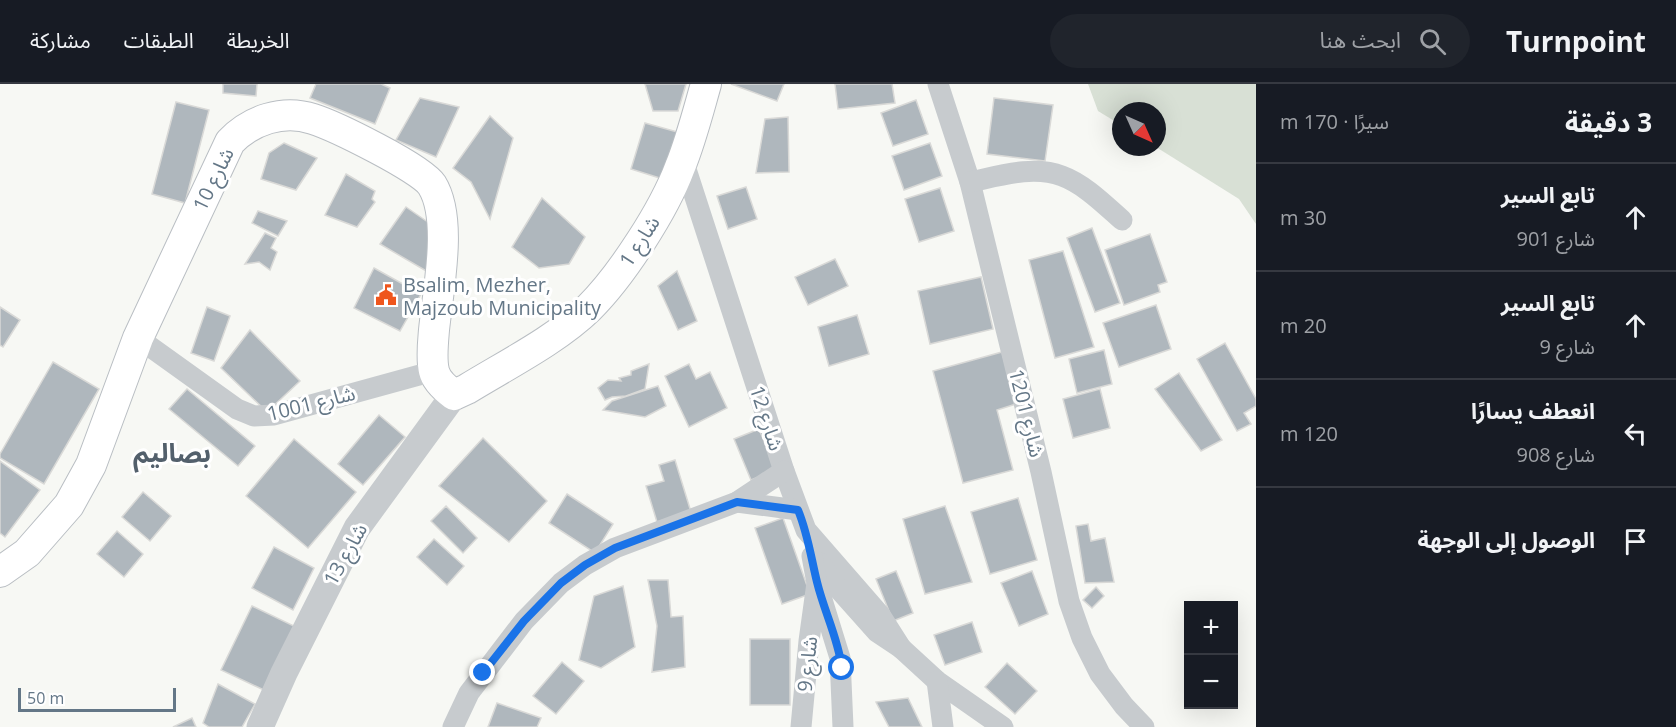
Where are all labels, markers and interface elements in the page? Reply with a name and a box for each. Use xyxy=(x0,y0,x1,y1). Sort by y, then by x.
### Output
search box xyxy=(1050,14,1470,68)
text: Turnpoint xyxy=(1506,22,1646,60)
text: ابحث هنا xyxy=(1320,24,1401,54)
icon: search xyxy=(1416,25,1449,58)
text: مشاركة xyxy=(30,26,91,54)
text: الطبقات xyxy=(124,26,194,54)
text: الخريطة xyxy=(227,26,290,54)
north arrow xyxy=(1112,102,1166,156)
text: 3 دقيقة xyxy=(1565,104,1652,140)
text: سيرًا · 170 m xyxy=(1280,108,1389,135)
street label: شارع 10 xyxy=(186,143,242,216)
text: تابع السير xyxy=(1501,179,1595,209)
icon: ahead xyxy=(1619,201,1652,234)
text: 30 m xyxy=(1280,204,1327,231)
street label: شارع 1 xyxy=(613,210,667,273)
text: شارع 901 xyxy=(1517,225,1595,252)
place label: Bsalim, Mezher, Majzoub Municipality xyxy=(403,271,602,321)
public building icon: Bsalim, Mezher, Majzoub Municipality xyxy=(374,283,398,307)
text: تابع السير xyxy=(1501,287,1595,317)
icon: ahead xyxy=(1619,309,1652,342)
text: 20 m xyxy=(1280,312,1327,339)
text: شارع 9 xyxy=(1539,333,1595,360)
street label: شارع 1201 xyxy=(1001,366,1051,460)
street label: شارع 1001 xyxy=(264,379,358,429)
street label: شارع 12 xyxy=(742,382,790,455)
text: انعطف يسارًا xyxy=(1471,395,1595,425)
icon: left xyxy=(1619,417,1652,450)
text: 120 m xyxy=(1280,420,1338,447)
district label: بصاليم xyxy=(133,434,211,473)
text: شارع 908 xyxy=(1517,441,1595,468)
street label: شارع 13 xyxy=(317,518,375,591)
text: الوصول إلى الوجهة xyxy=(1417,524,1595,554)
icon: arrive xyxy=(1619,525,1652,558)
map controls xyxy=(1184,601,1238,709)
button: + xyxy=(1184,601,1238,655)
street label: شارع 9 xyxy=(791,635,825,693)
route start xyxy=(828,654,854,680)
button: − xyxy=(1184,655,1238,709)
route end xyxy=(469,659,495,685)
scale bar xyxy=(18,685,176,712)
text: 50 m xyxy=(27,687,64,709)

